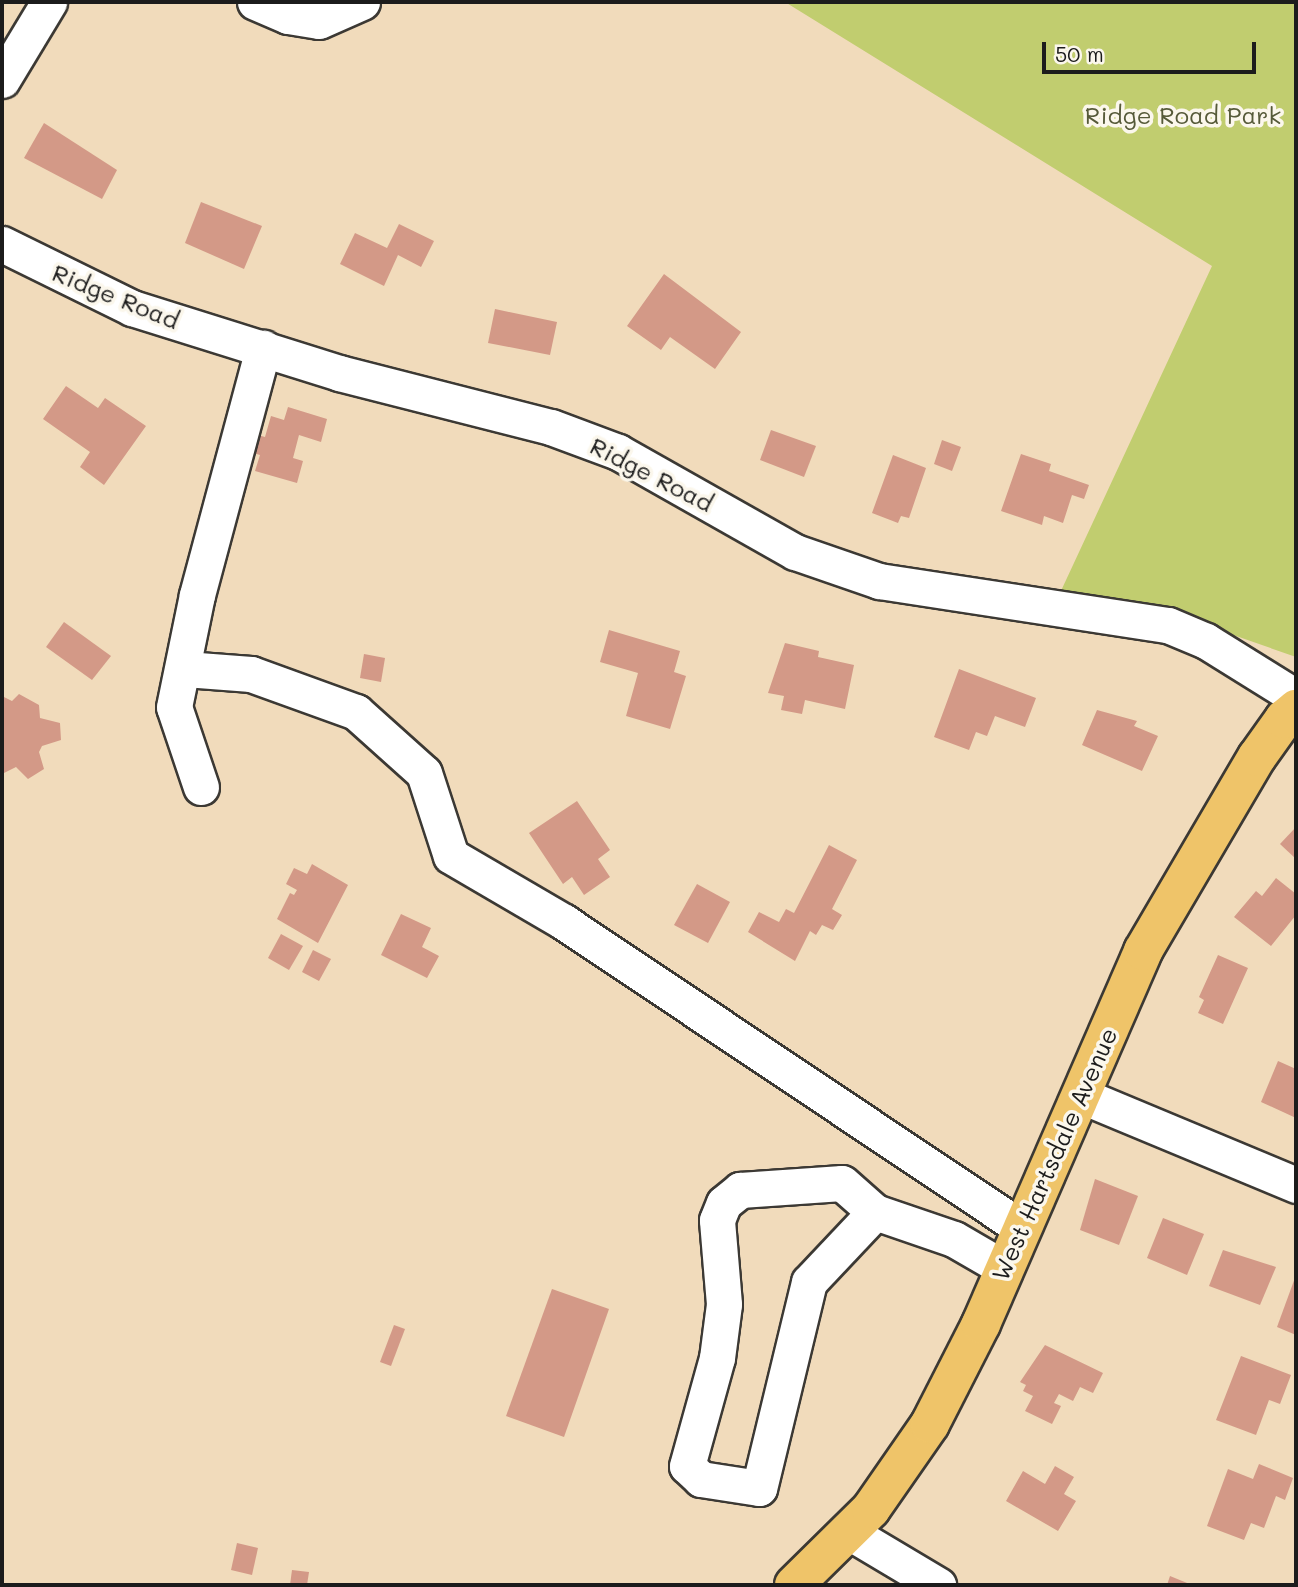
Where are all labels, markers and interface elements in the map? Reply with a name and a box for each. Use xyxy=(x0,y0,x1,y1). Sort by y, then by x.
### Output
scale bar xyxy=(1046,28,1260,72)
text: 50 m xyxy=(1055,40,1104,67)
park label: Ridge Road Park xyxy=(1085,101,1281,129)
street label: Ridge Road xyxy=(48,258,184,334)
street label: Ridge Road xyxy=(586,431,718,517)
street label: West Hartsdale Avenue xyxy=(985,1023,1123,1285)

